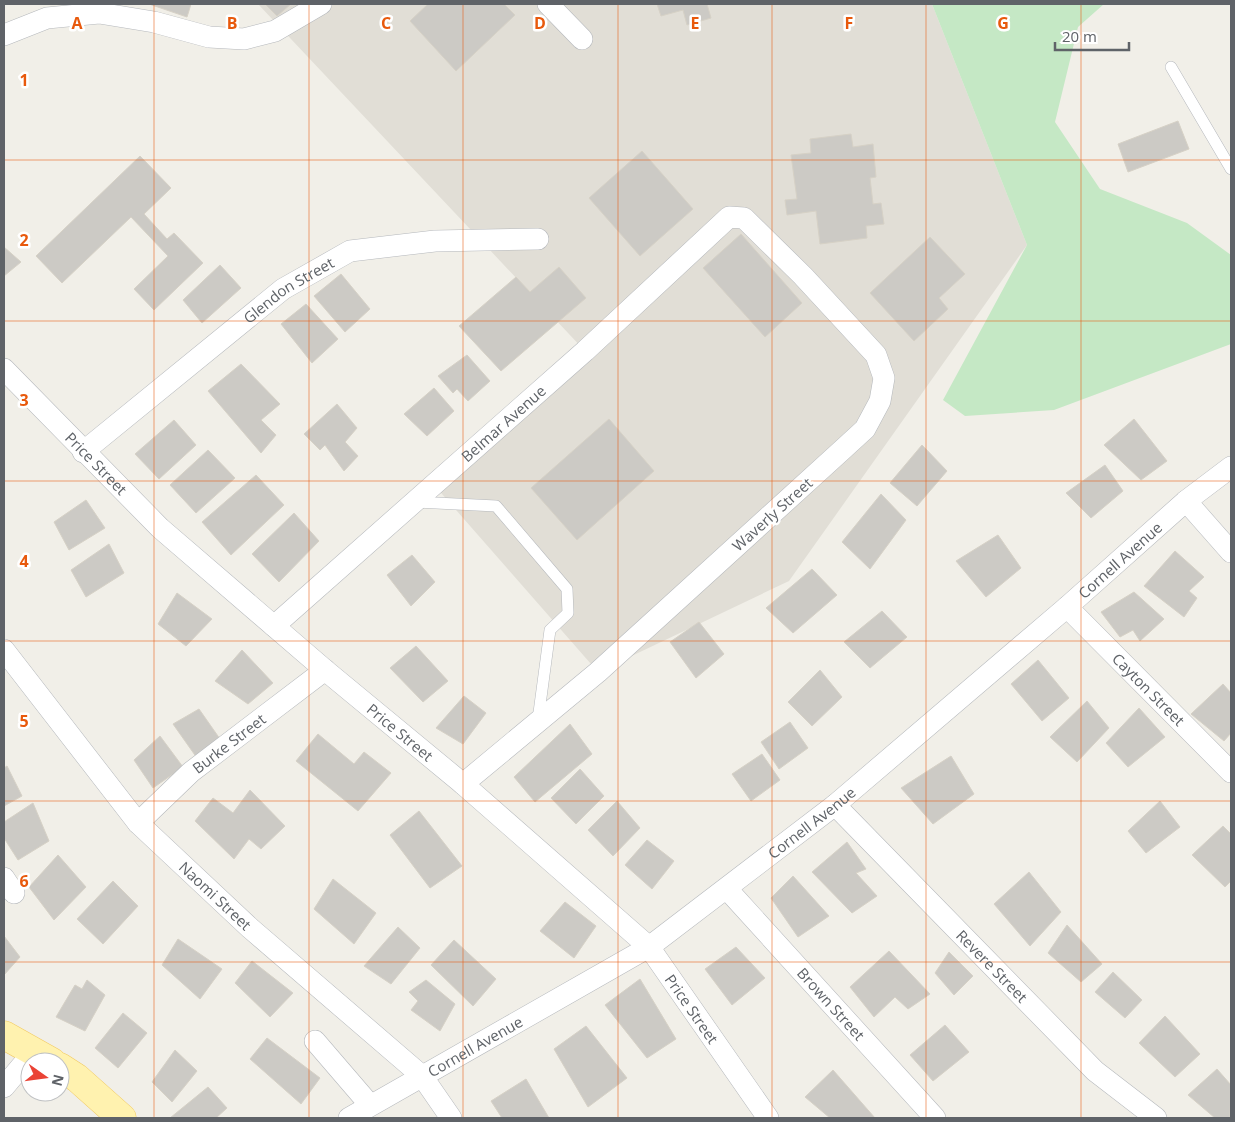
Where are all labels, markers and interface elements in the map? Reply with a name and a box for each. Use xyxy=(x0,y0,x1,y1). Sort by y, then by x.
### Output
text: A xyxy=(71,12,83,34)
text: B xyxy=(227,12,237,34)
text: C xyxy=(381,12,391,34)
text: D xyxy=(534,12,546,34)
text: E xyxy=(691,12,700,34)
text: F xyxy=(845,12,853,34)
text: G xyxy=(997,12,1009,34)
scale bar xyxy=(1055,20,1129,52)
text: 20 m xyxy=(1062,26,1097,46)
text: 1 xyxy=(19,69,29,91)
text: 2 xyxy=(19,229,29,251)
street label: Glendon Street xyxy=(239,252,337,328)
street label: Belmar Avenue xyxy=(457,381,550,466)
text: 3 xyxy=(19,389,29,411)
street label: Price Street xyxy=(61,427,132,499)
street label: Waverly Street xyxy=(728,473,816,555)
street label: Cornell Avenue xyxy=(1074,517,1166,603)
text: 4 xyxy=(19,550,29,572)
street label: Cayton Street xyxy=(1108,649,1189,730)
street label: Price Street xyxy=(363,699,438,765)
street label: Burke Street xyxy=(188,709,270,778)
text: 5 xyxy=(19,710,29,732)
street label: Cornell Avenue xyxy=(763,782,860,863)
street label: Naomi Street xyxy=(175,857,256,934)
text: 6 xyxy=(19,870,29,892)
street label: Revere Street xyxy=(952,925,1032,1007)
street label: Brown Street xyxy=(793,963,869,1044)
street label: Price Street xyxy=(661,970,723,1048)
street label: Cornell Avenue xyxy=(424,1011,526,1081)
north arrow xyxy=(20,1052,70,1102)
text: N xyxy=(48,1072,69,1088)

